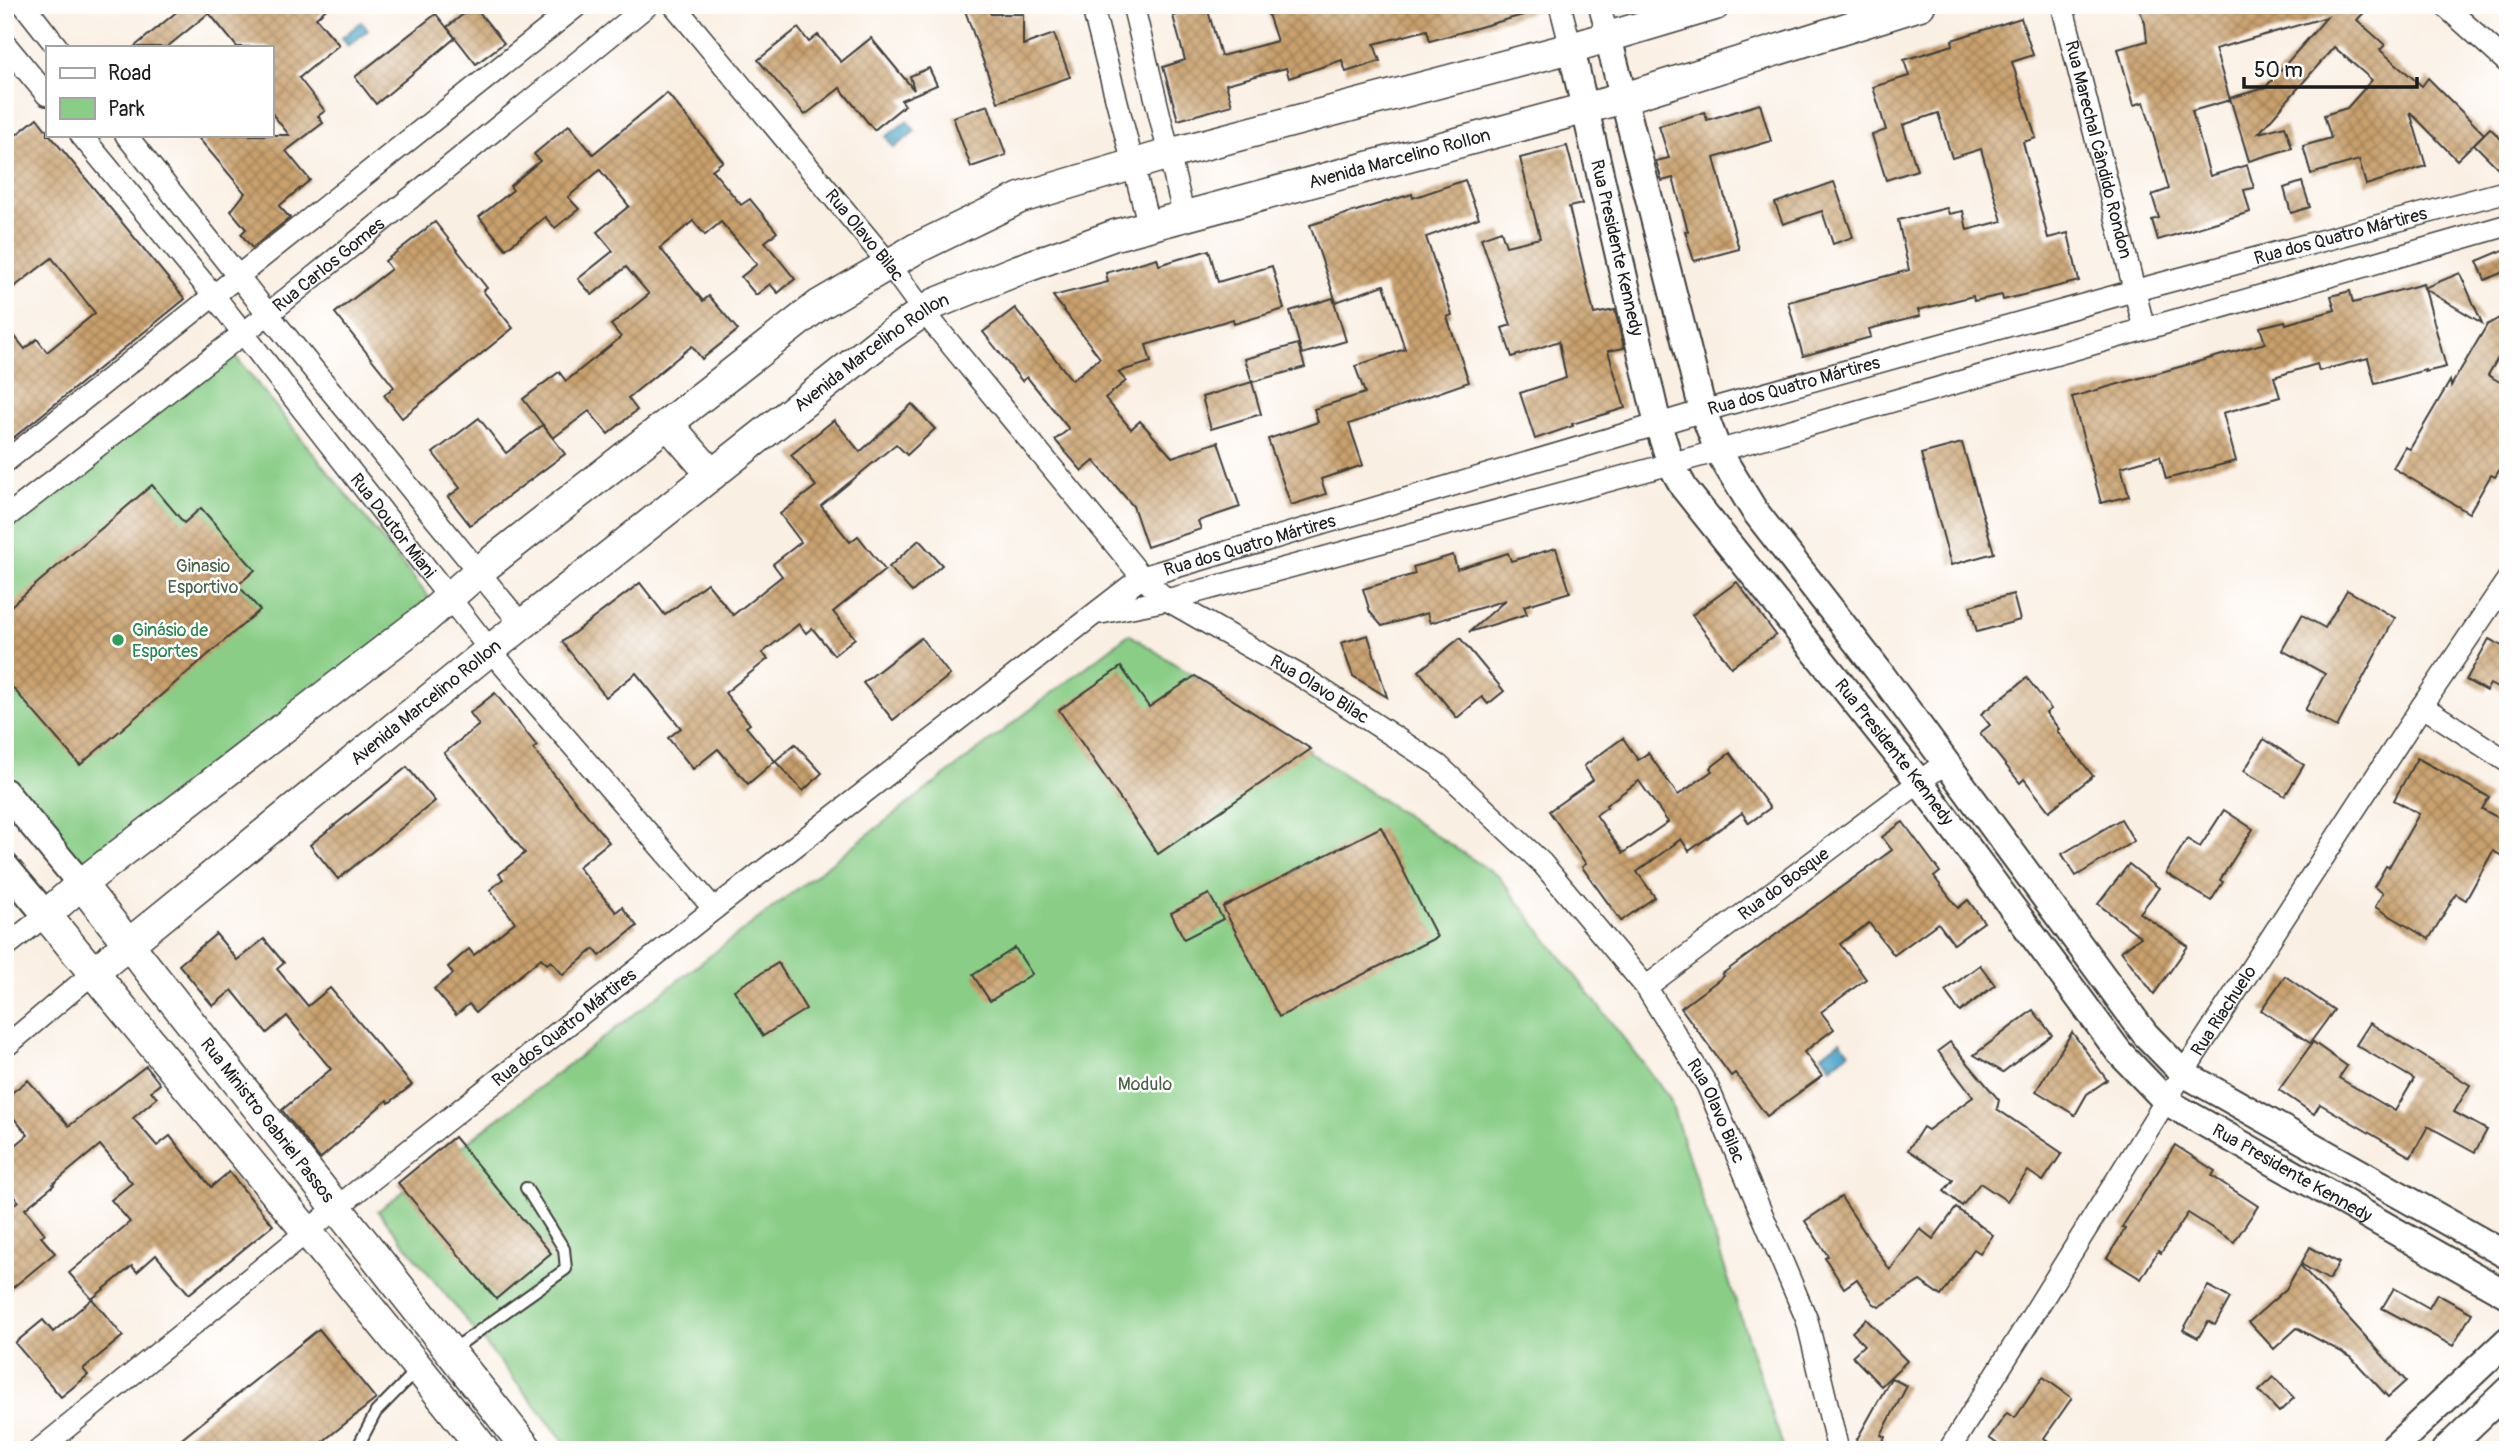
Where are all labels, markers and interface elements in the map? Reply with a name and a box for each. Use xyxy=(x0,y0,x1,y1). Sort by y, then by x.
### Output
street label: Rua Marechal Cândido Rondon xyxy=(2059,38,2137,261)
legend xyxy=(46,46,273,136)
scale bar xyxy=(2244,46,2417,90)
text: 50 m xyxy=(2254,57,2303,84)
text: Road xyxy=(108,60,152,87)
text: Park xyxy=(108,96,145,123)
street label: Avenida Marcelino Rollon xyxy=(1306,123,1493,194)
street label: Rua Presidente Kennedy xyxy=(1585,157,1648,339)
street label: Rua Olavo Bilac xyxy=(820,185,909,286)
street label: Rua dos Quatro Mártires xyxy=(2252,202,2430,270)
street label: Rua Carlos Gomes xyxy=(268,213,390,317)
street label: Avenida Marcelino Rollon xyxy=(790,288,952,417)
street label: Rua dos Quatro Mártires xyxy=(1705,351,1883,421)
street label: Rua Doutor Miani xyxy=(345,469,441,583)
street label: Rua dos Quatro Mártires xyxy=(1161,509,1338,582)
park label: Ginasio Esportivo xyxy=(168,555,239,599)
place label: Ginásio de Esportes xyxy=(132,619,208,663)
marker: Ginásio de Esportes xyxy=(110,632,126,648)
street label: Avenida Marcelino Rollon xyxy=(346,635,506,771)
street label: Rua Olavo Bilac xyxy=(1266,650,1373,729)
street label: Rua Presidente Kennedy xyxy=(1829,674,1959,831)
street label: Rua do Bosque xyxy=(1734,842,1834,926)
street label: Rua Riachuelo xyxy=(2186,961,2262,1061)
street label: Rua dos Quatro Mártires xyxy=(488,964,641,1092)
street label: Rua Ministro Gabriel Passos xyxy=(195,1034,339,1207)
street label: Rua Olavo Bilac xyxy=(1681,1054,1750,1167)
park label: Modulo xyxy=(1118,1073,1173,1096)
street label: Rua Presidente Kennedy xyxy=(2208,1119,2376,1228)

